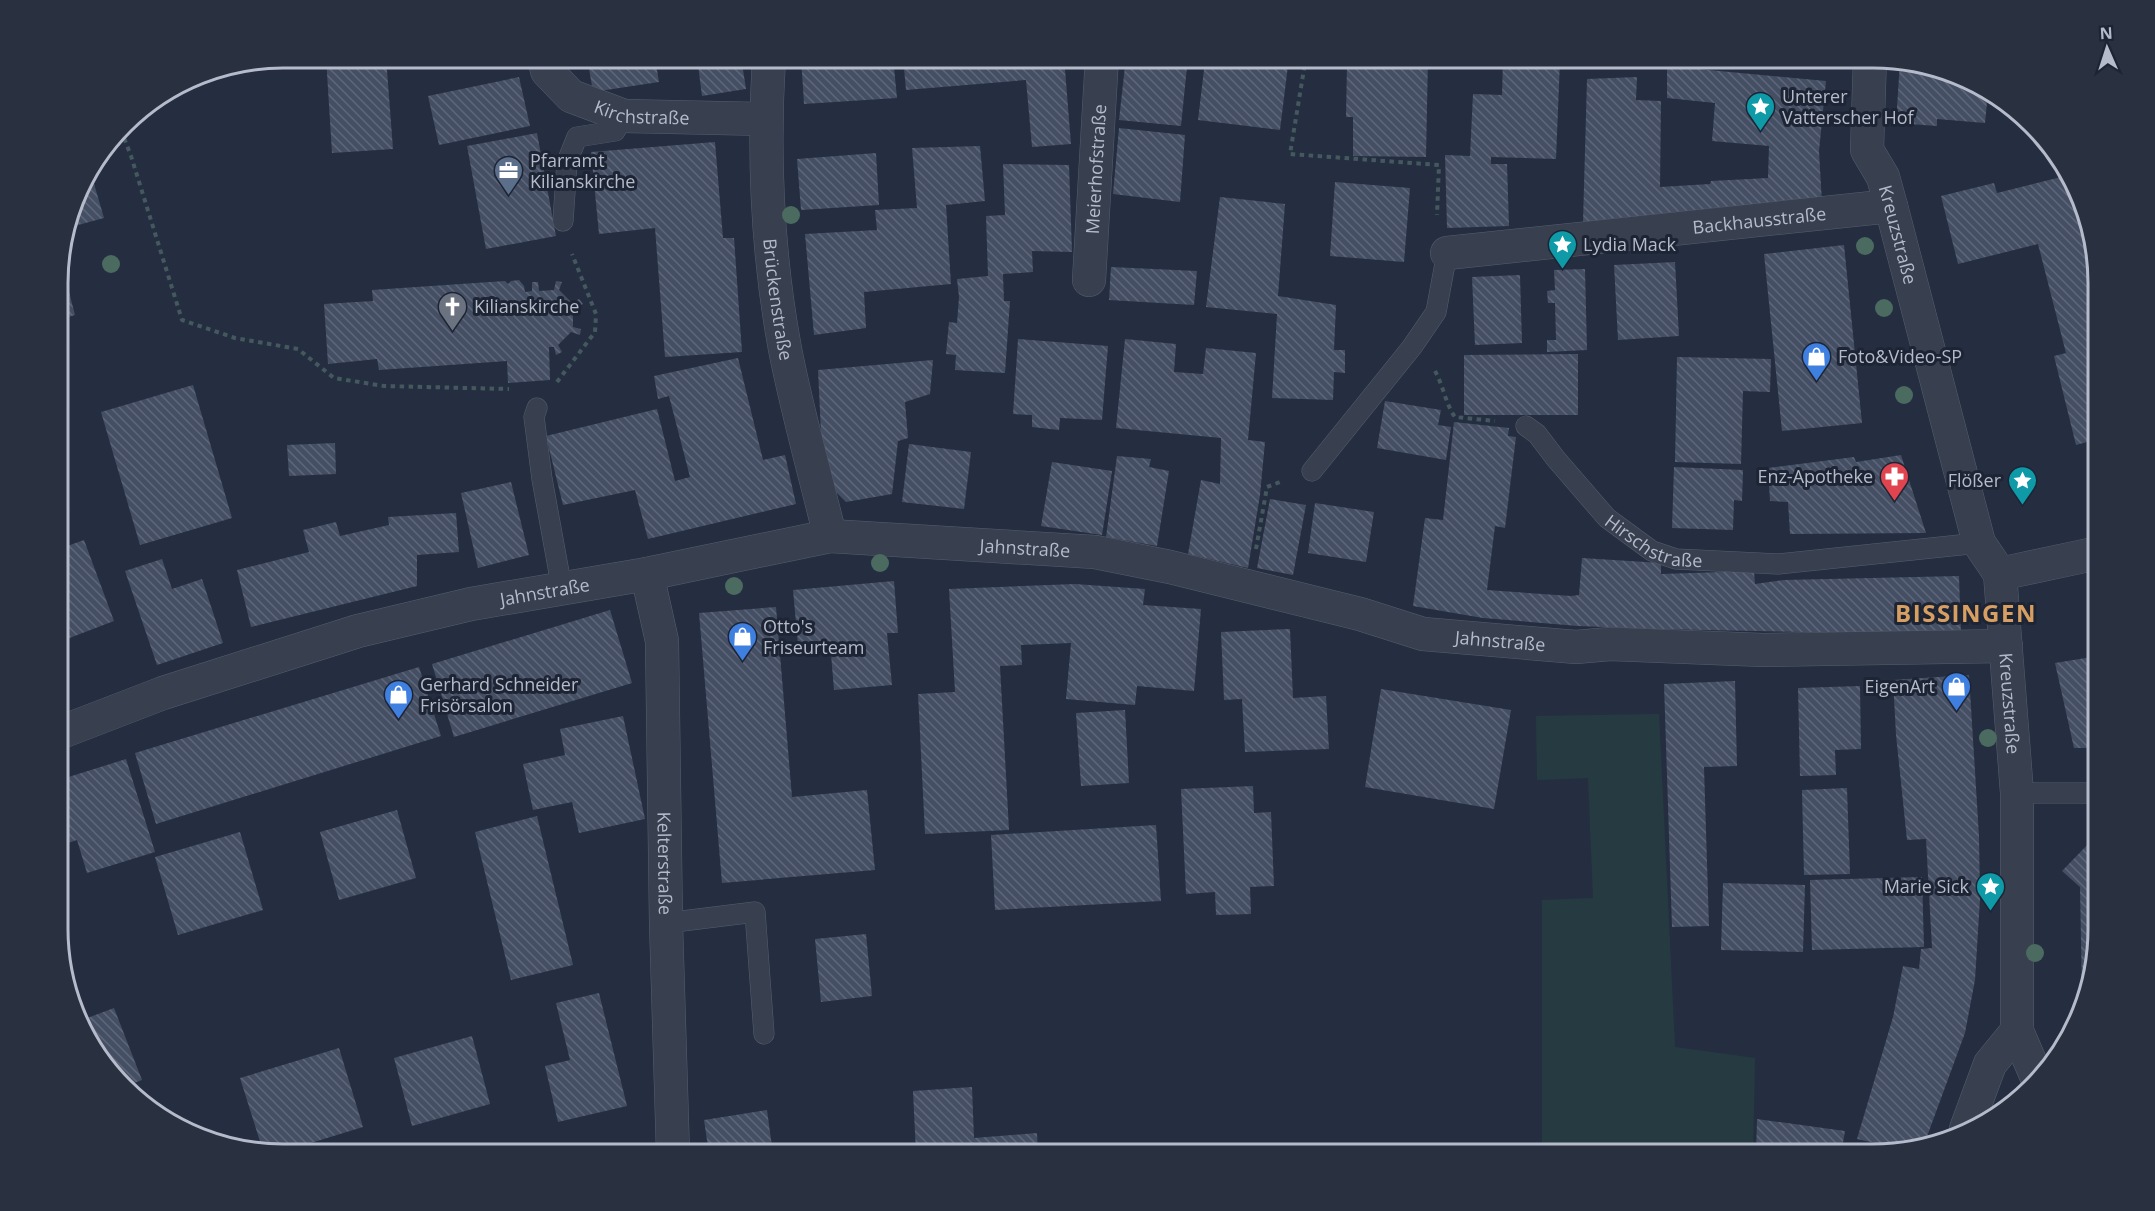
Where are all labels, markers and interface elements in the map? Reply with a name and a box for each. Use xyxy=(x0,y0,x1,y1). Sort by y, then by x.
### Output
north arrow xyxy=(2077,18,2137,78)
text: N xyxy=(2099,22,2113,44)
place label: Unterer Vatterscher Hof xyxy=(1782,84,1915,129)
place icon: Unterer Vatterscher Hof xyxy=(1745,90,1777,132)
street label: Kirchstraße xyxy=(591,94,690,129)
street label: Meierhofstraße xyxy=(1080,104,1111,235)
place label: Pfarramt Kilianskirche xyxy=(530,148,635,193)
office icon: Pfarramt Kilianskirche xyxy=(493,154,525,196)
street label: Kreuzstraße xyxy=(1874,182,1923,287)
street label: Backhausstraße xyxy=(1691,201,1827,239)
place icon: Lydia Mack xyxy=(1546,228,1578,270)
place label: Lydia Mack xyxy=(1583,232,1676,256)
street label: Brückenstraße xyxy=(758,237,799,362)
church icon: Kilianskirche xyxy=(437,290,469,332)
place label: Kilianskirche xyxy=(474,294,579,318)
shop icon: Foto&Video-SP xyxy=(1801,340,1833,382)
place label: Foto&Video-SP xyxy=(1838,344,1962,368)
pharmacy icon: Enz-Apotheke xyxy=(1878,460,1910,502)
place label: Enz-Apotheke xyxy=(1757,464,1873,488)
place icon: Flößer xyxy=(2006,464,2038,506)
place label: Flößer xyxy=(1948,468,2002,492)
street label: Hirschstraße xyxy=(1600,509,1703,572)
street label: Jahnstraße xyxy=(977,533,1071,562)
street label: Jahnstraße xyxy=(496,572,591,611)
district label: BISSINGEN xyxy=(1895,596,2037,629)
place label: Otto's Friseurteam xyxy=(763,614,864,659)
shop icon: Otto's Friseurteam xyxy=(726,620,758,662)
street label: Jahnstraße xyxy=(1452,625,1546,656)
street label: Kreuzstraße xyxy=(1994,652,2026,755)
shop icon: EigenArt xyxy=(1940,670,1972,712)
place label: Gerhard Schneider Frisörsalon xyxy=(420,672,579,717)
place label: EigenArt xyxy=(1864,674,1935,698)
shop icon: Gerhard Schneider Frisörsalon xyxy=(383,678,415,720)
street label: Kelterstraße xyxy=(652,812,678,915)
place icon: Marie Sick xyxy=(1974,870,2006,912)
place label: Marie Sick xyxy=(1884,874,1970,898)

